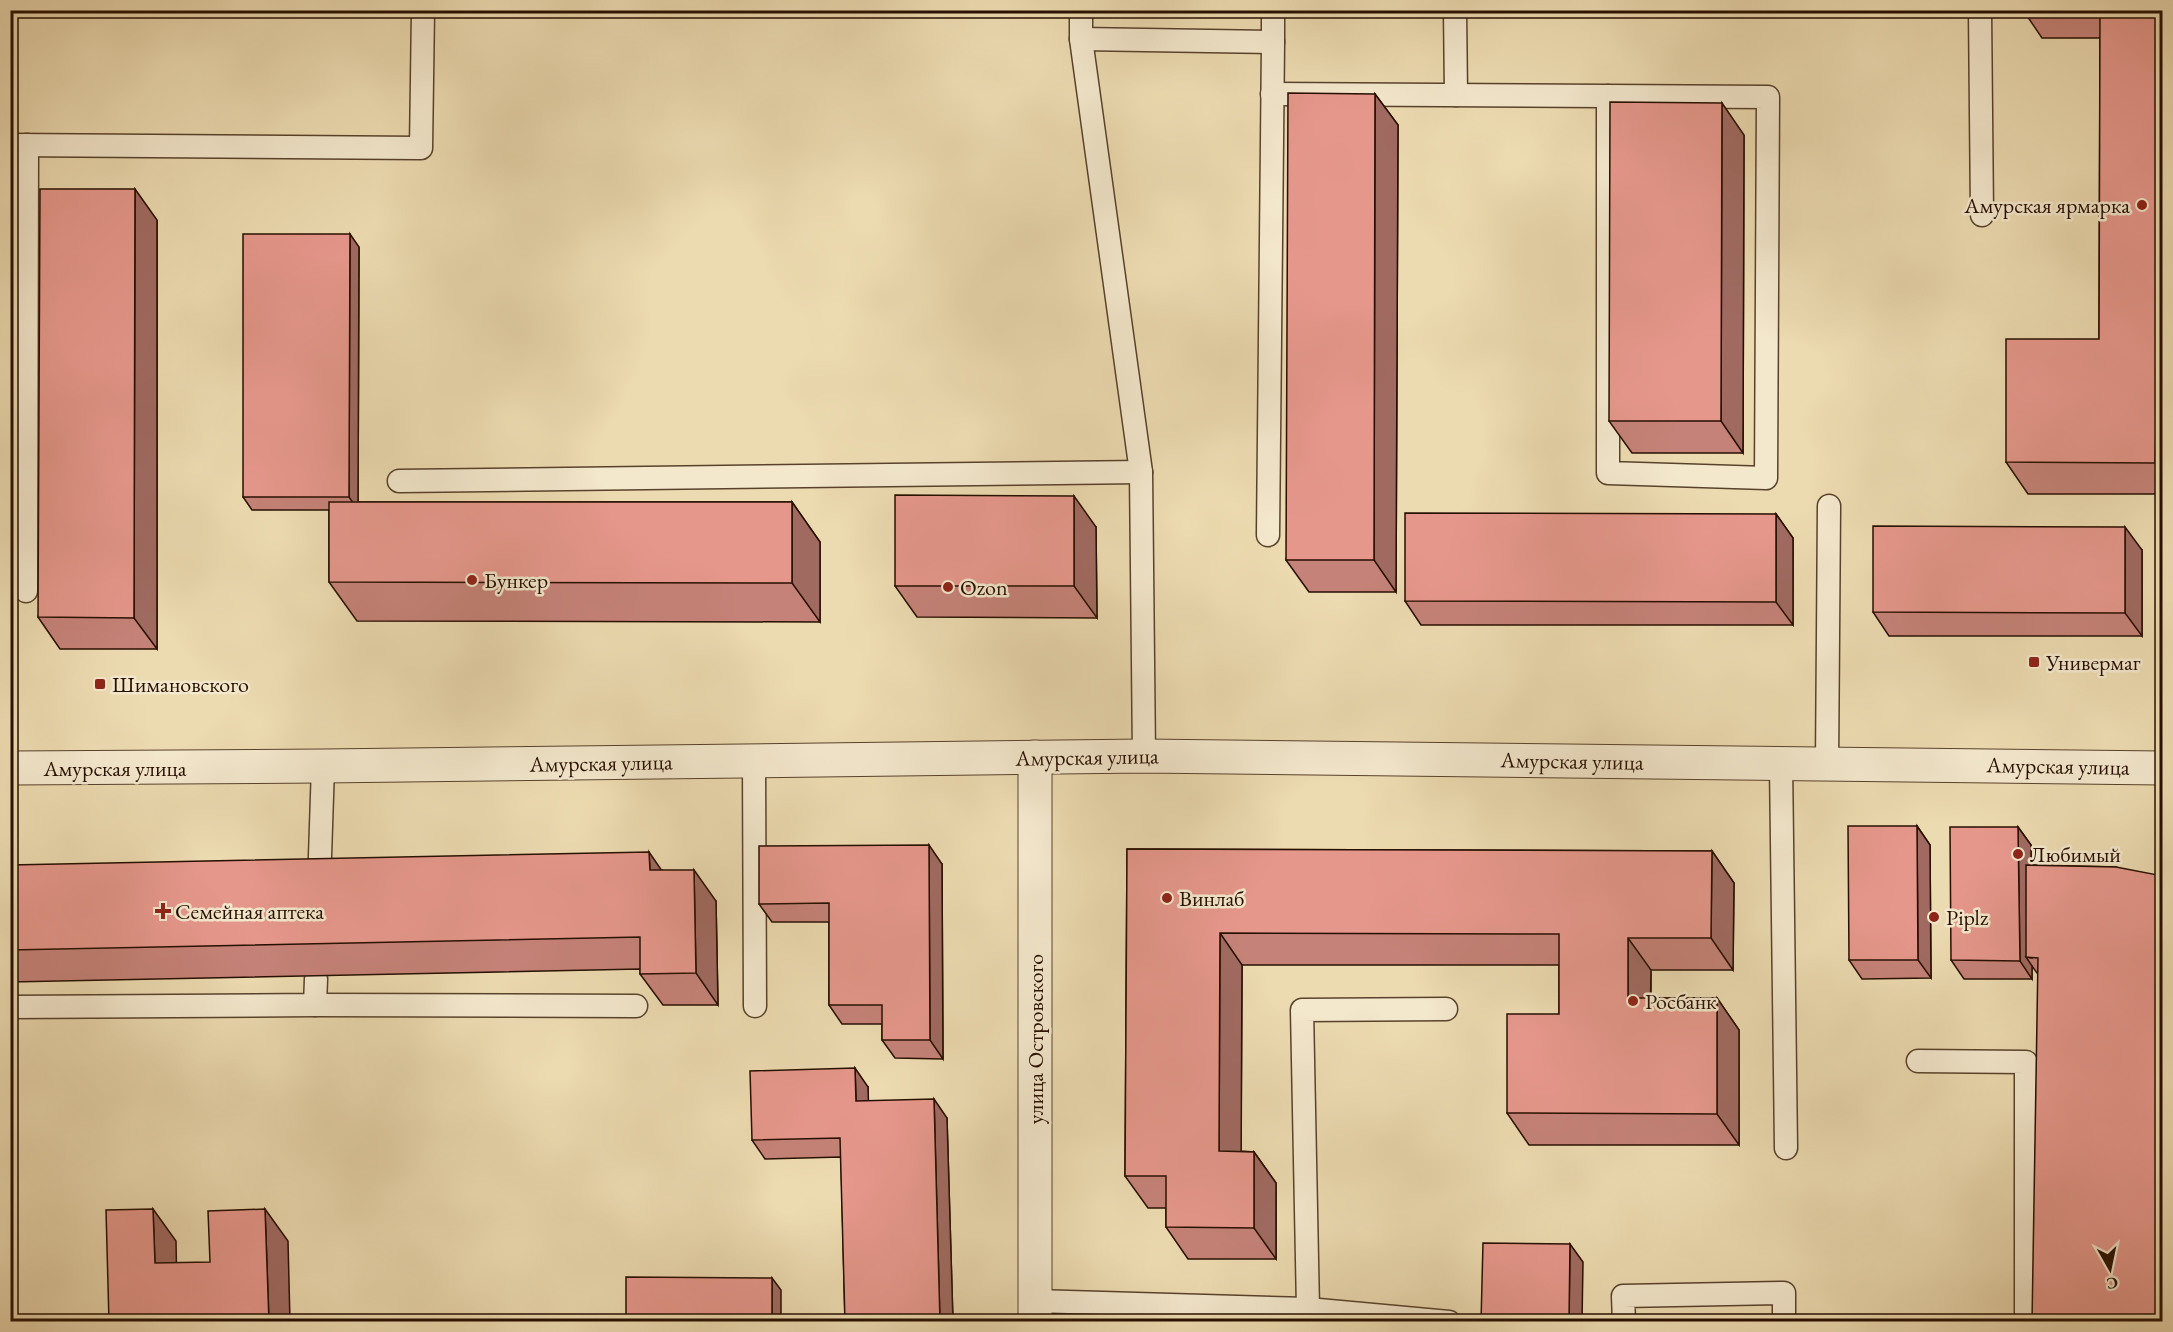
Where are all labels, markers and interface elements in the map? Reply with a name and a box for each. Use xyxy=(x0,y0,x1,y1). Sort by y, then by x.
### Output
place label: Амурская ярмарка xyxy=(1963,191,2130,220)
marker: Амурская ярмарка xyxy=(2135,198,2149,212)
place label: Бункер xyxy=(484,566,548,595)
marker: Бункер xyxy=(465,573,479,587)
place label: Ozon xyxy=(960,573,1008,602)
marker: Ozon xyxy=(941,580,955,594)
place label: Универмаг xyxy=(2045,648,2141,677)
marker: Универмаг xyxy=(2027,655,2041,669)
place label: Шимановского xyxy=(112,670,249,699)
marker: Шимановского xyxy=(93,677,107,691)
street label: Амурская улица xyxy=(1014,741,1159,773)
street label: Амурская улица xyxy=(1499,745,1644,777)
street label: Амурская улица xyxy=(528,747,673,779)
street label: Амурская улица xyxy=(1985,750,2130,782)
street label: Амурская улица xyxy=(42,754,187,783)
place label: Любимый xyxy=(2030,840,2121,869)
marker: Любимый xyxy=(2011,847,2025,861)
place label: Винлаб xyxy=(1179,884,1244,913)
marker: Винлаб xyxy=(1160,891,1174,905)
place label: Семейная аптека xyxy=(175,897,324,926)
place label: Piplz xyxy=(1946,903,1989,932)
marker: Семейная аптека xyxy=(156,904,170,918)
marker: Piplz xyxy=(1927,910,1941,924)
street label: улица Островского xyxy=(1021,954,1050,1124)
place label: Росбанк xyxy=(1645,987,1717,1016)
marker: Росбанк xyxy=(1626,994,1640,1008)
north arrow xyxy=(2080,1239,2140,1299)
text: С xyxy=(2105,1272,2120,1295)

